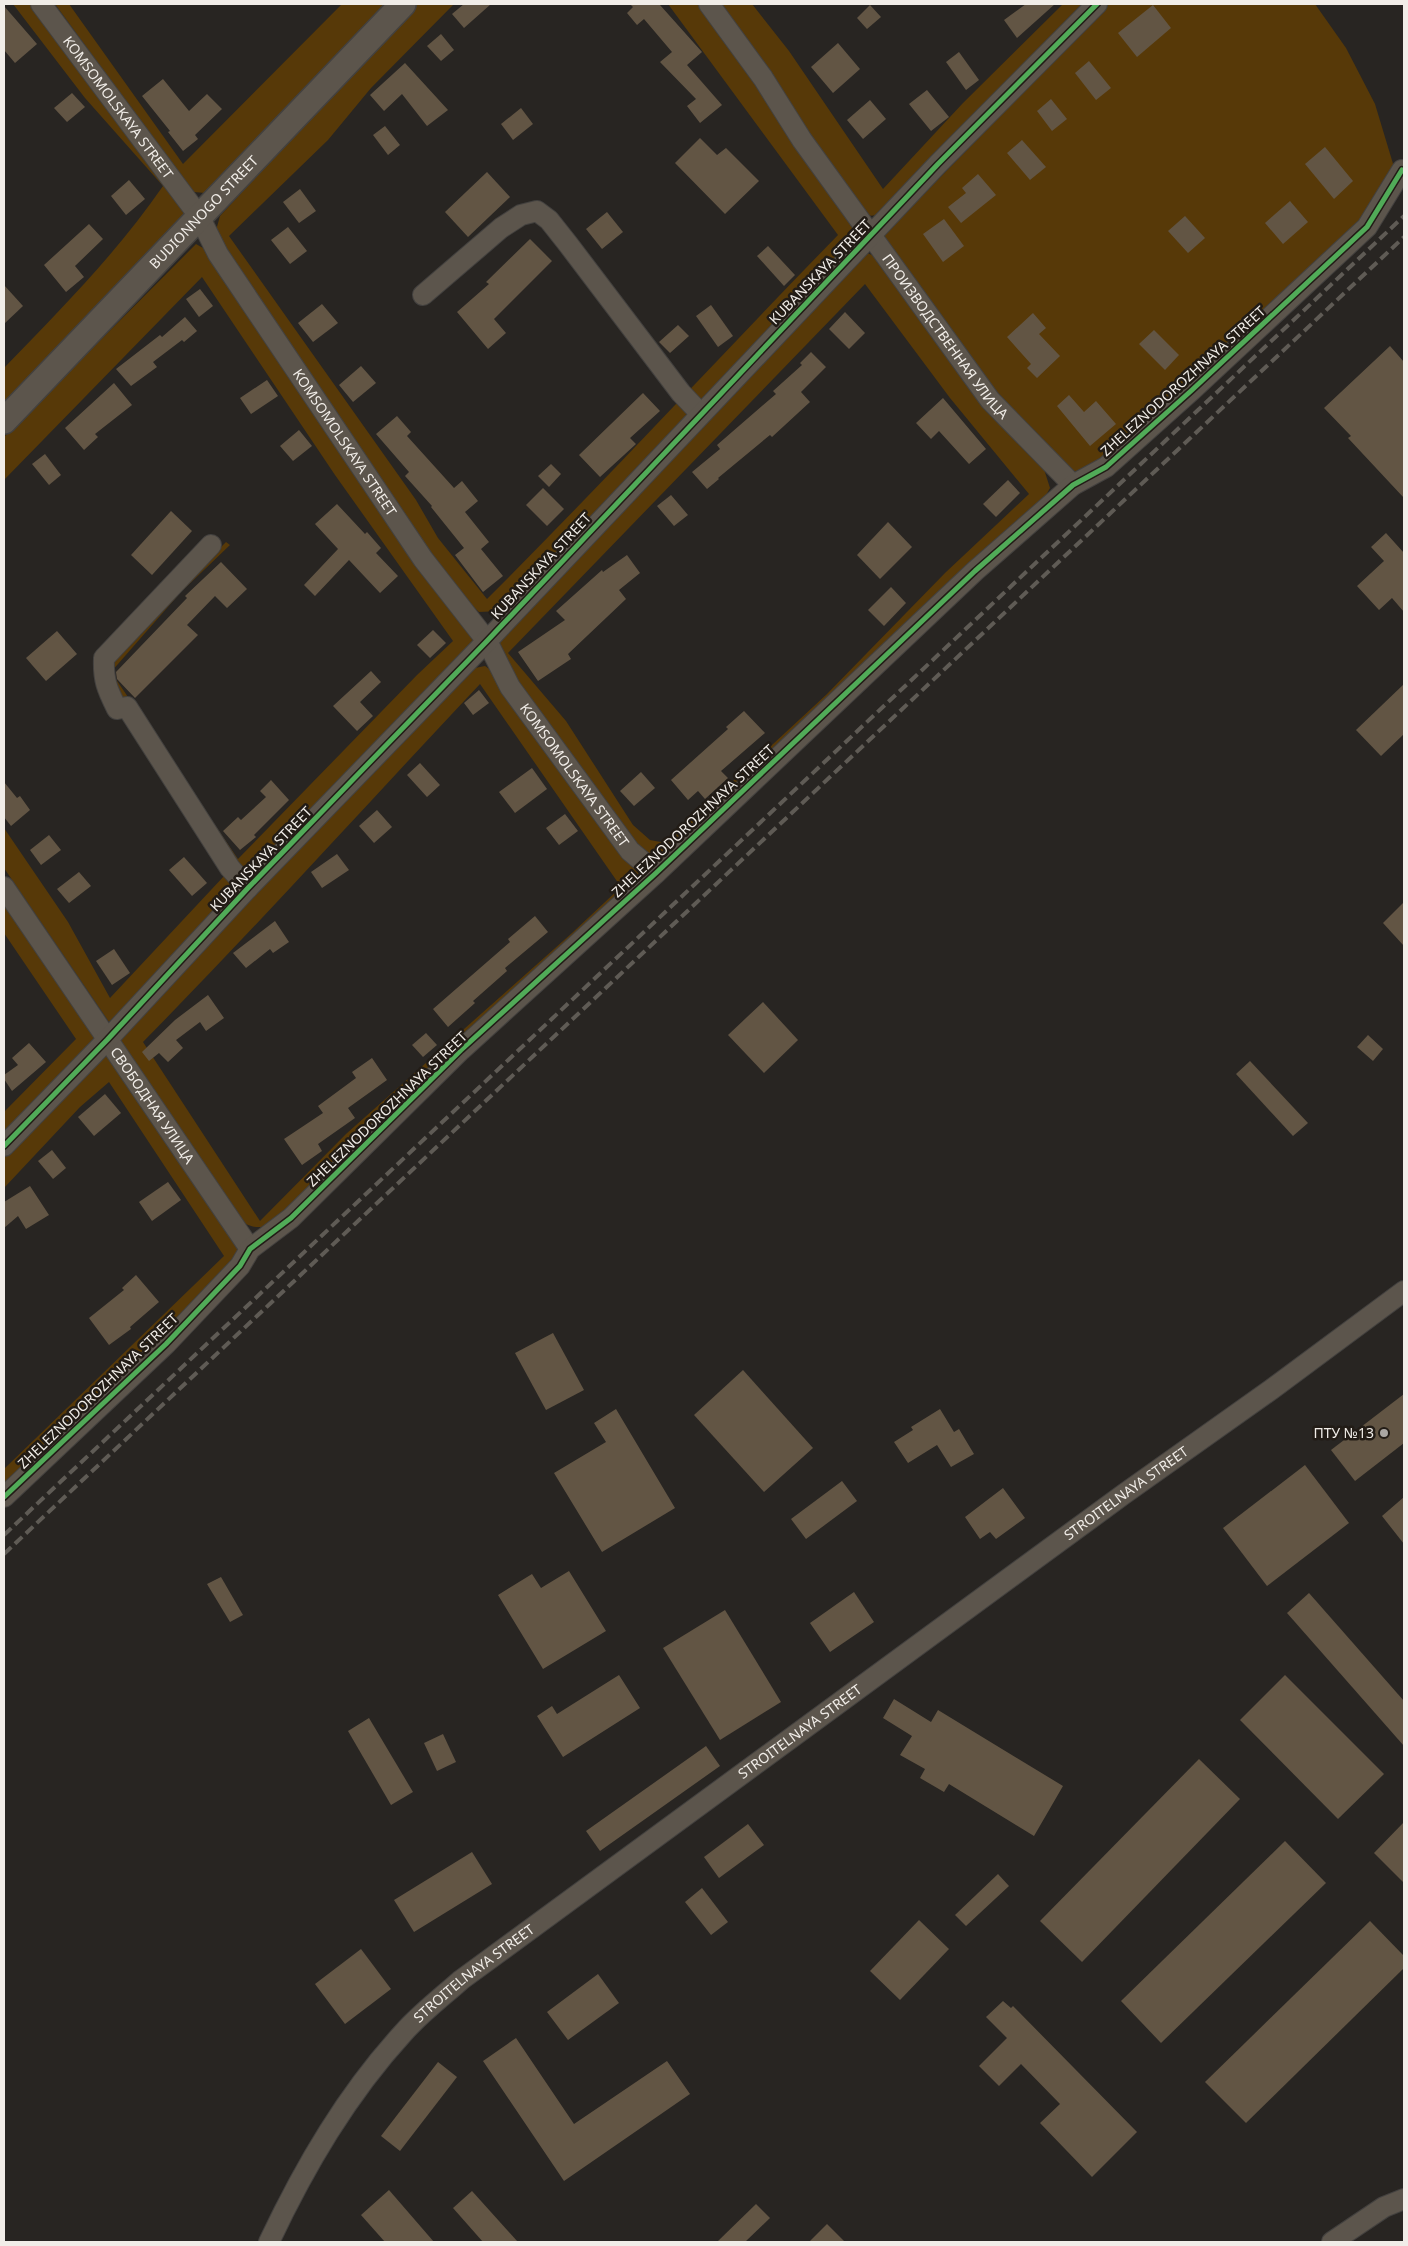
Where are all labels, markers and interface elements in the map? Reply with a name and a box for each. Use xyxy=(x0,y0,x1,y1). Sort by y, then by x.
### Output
street label: KOMSOMOLSKAYA STREET xyxy=(59,32,178,182)
street label: BUDIONNOGO STREET xyxy=(145,151,262,273)
street label: KUBANSKAYA STREET xyxy=(764,215,875,328)
street label: ПРОИЗВОДСТВЕННАЯ УЛИЦА xyxy=(878,250,1013,423)
street label: ZHELEZNODOROZHNAYA STREET xyxy=(1096,301,1269,460)
street label: KOMSOMOLSKAYA STREET xyxy=(289,365,401,520)
street label: KUBANSKAYA STREET xyxy=(486,508,595,623)
street label: KOMSOMOLSKAYA STREET xyxy=(516,699,634,851)
street label: ZHELEZNODOROZHNAYA STREET xyxy=(607,740,778,901)
street label: KUBANSKAYA STREET xyxy=(205,802,316,915)
street label: ZHELEZNODOROZHNAYA STREET xyxy=(302,1027,471,1190)
street label: СВОБОДНАЯ УЛИЦА xyxy=(106,1043,199,1167)
street label: ZHELEZNODOROZHNAYA STREET xyxy=(13,1309,182,1472)
place label: ПТУ №13 xyxy=(1313,1423,1374,1442)
marker: ПТУ №13 xyxy=(1378,1427,1390,1439)
street label: STROITELNAYA STREET xyxy=(1060,1441,1192,1544)
street label: STROITELNAYA STREET xyxy=(734,1679,865,1783)
street label: STROITELNAYA STREET xyxy=(409,1919,538,2026)

